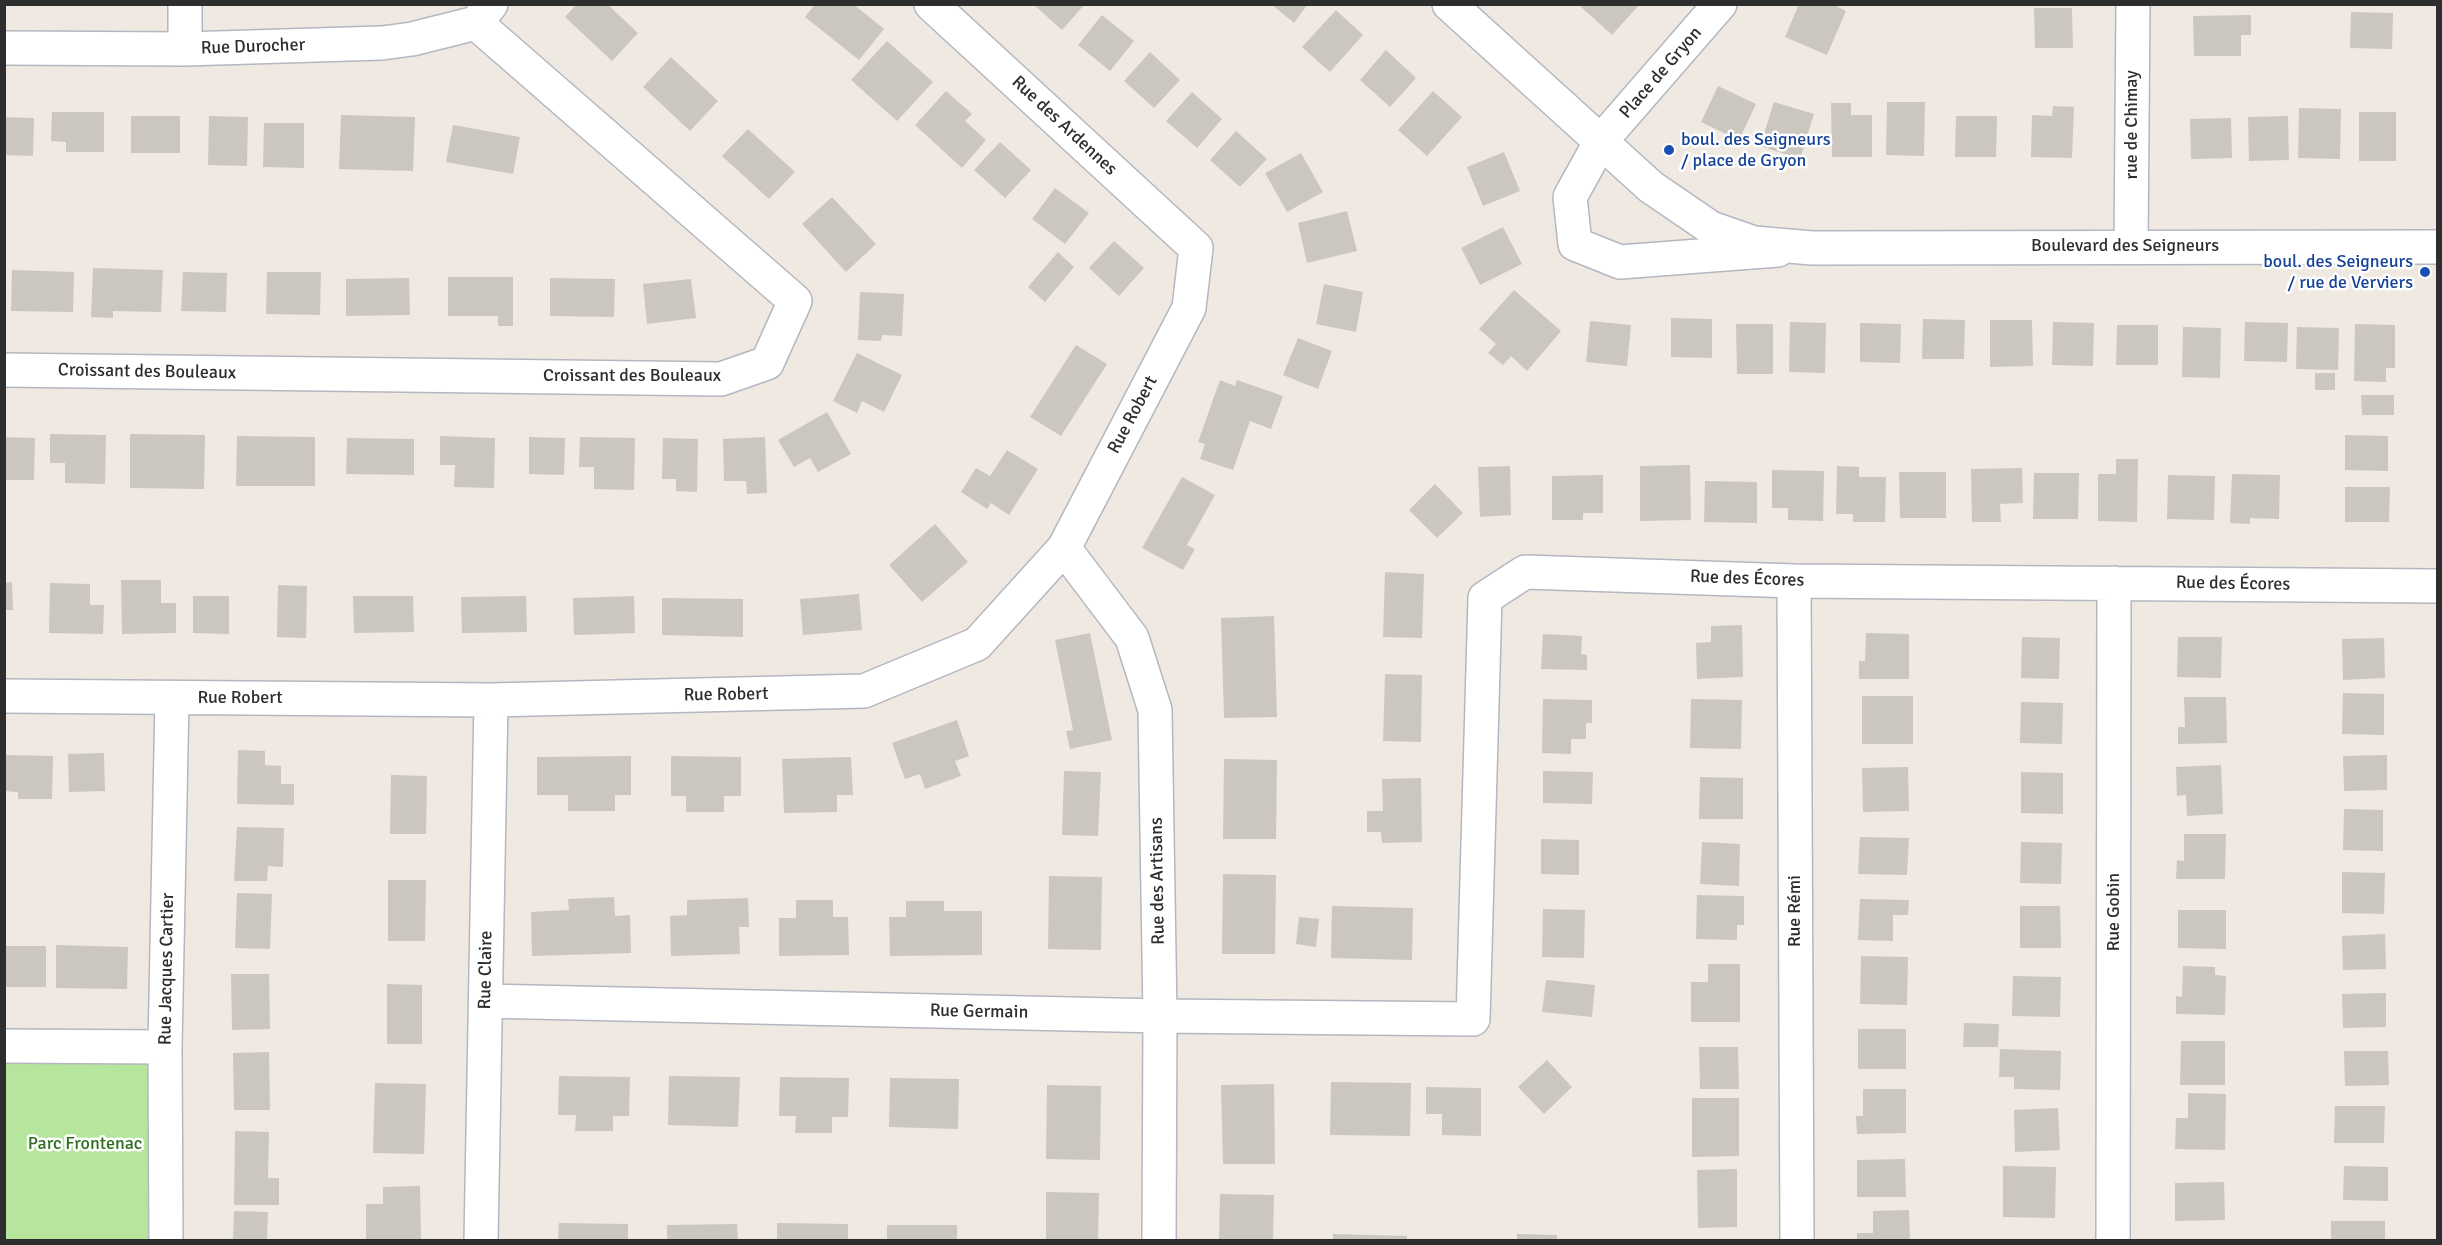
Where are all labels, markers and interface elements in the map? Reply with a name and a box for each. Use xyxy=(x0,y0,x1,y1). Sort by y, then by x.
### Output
street label: Place de Gryon xyxy=(1615,23,1707,123)
street label: Rue Durocher xyxy=(201,34,305,60)
street label: rue de Chimay xyxy=(2121,70,2143,180)
street label: Rue des Ardennes xyxy=(1007,72,1121,180)
place label: boul. des Seigneurs / place de Gryon xyxy=(1681,129,1831,172)
marker: boul. des Seigneurs / place de Gryon xyxy=(1662,143,1676,157)
street label: Boulevard des Seigneurs xyxy=(2031,235,2219,257)
place label: boul. des Seigneurs / rue de Verviers xyxy=(2263,251,2413,294)
marker: boul. des Seigneurs / rue de Verviers xyxy=(2418,265,2432,279)
street label: Croissant des Bouleaux xyxy=(58,360,236,384)
street label: Croissant des Bouleaux xyxy=(543,365,721,387)
street label: Rue Robert xyxy=(1104,372,1162,458)
street label: Rue des Écores xyxy=(1689,566,1805,592)
street label: Rue des Écores xyxy=(2176,572,2290,596)
street label: Rue Robert xyxy=(683,683,769,707)
street label: Rue Robert xyxy=(198,687,282,709)
street label: Rue des Artisans xyxy=(1146,817,1170,945)
street label: Rue Gobin xyxy=(2103,873,2125,951)
street label: Rue Rémi xyxy=(1784,875,1806,947)
street label: Rue Jacques Cartier xyxy=(155,893,179,1045)
street label: Rue Claire xyxy=(475,930,497,1010)
street label: Rue Germain xyxy=(930,1000,1028,1024)
park label: Parc Frontenac xyxy=(28,1133,142,1155)

